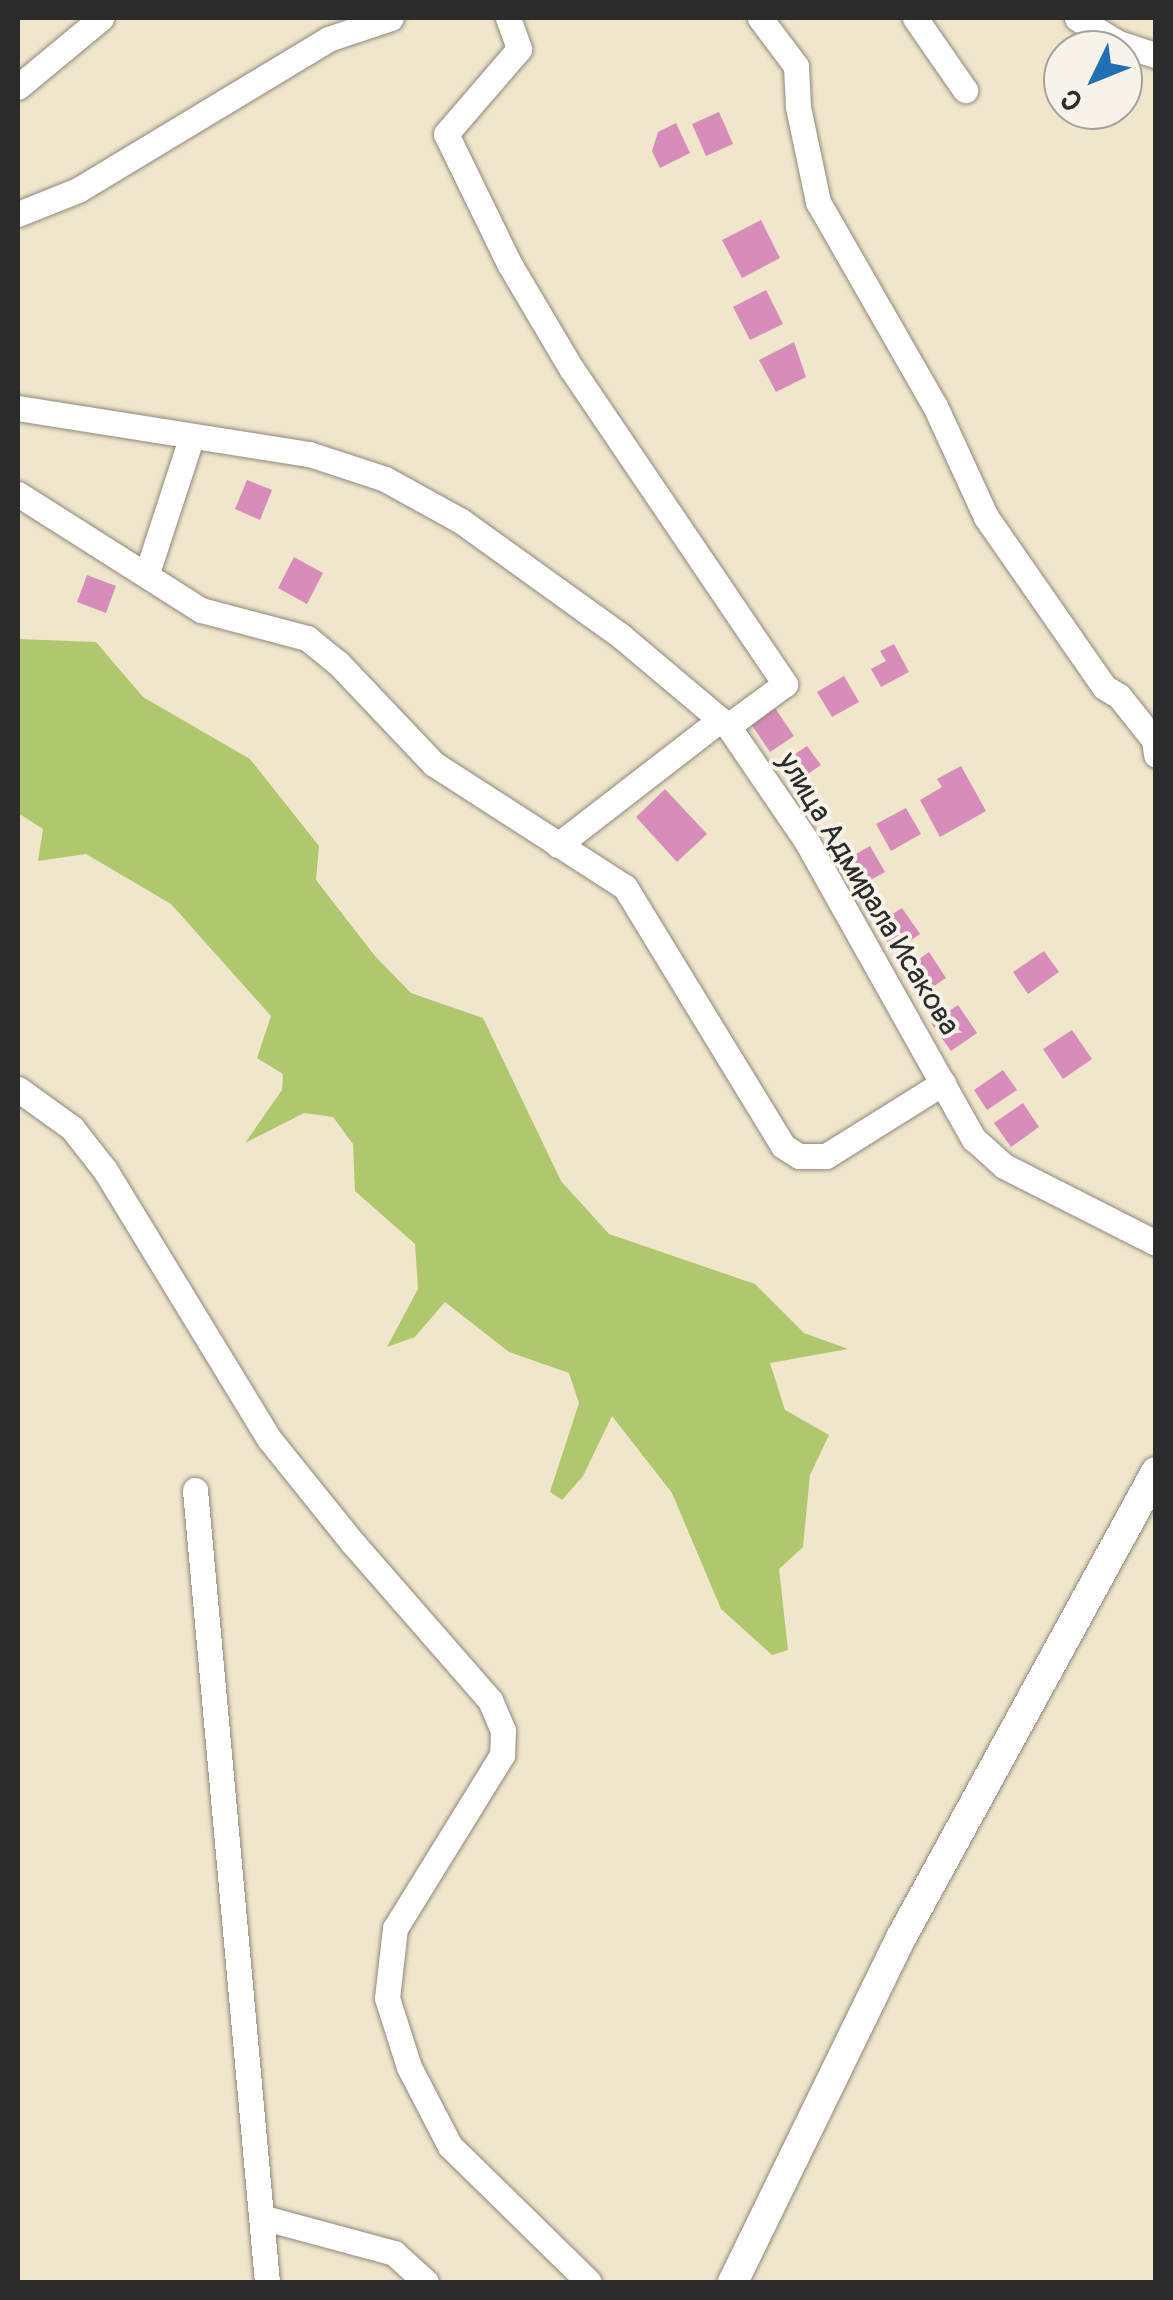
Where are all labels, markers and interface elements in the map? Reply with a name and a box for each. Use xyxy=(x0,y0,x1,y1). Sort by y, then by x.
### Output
north arrow xyxy=(1043,30,1143,130)
text: С xyxy=(1053,81,1091,118)
street label: улица Адмирала Исакова xyxy=(769,746,967,1042)

